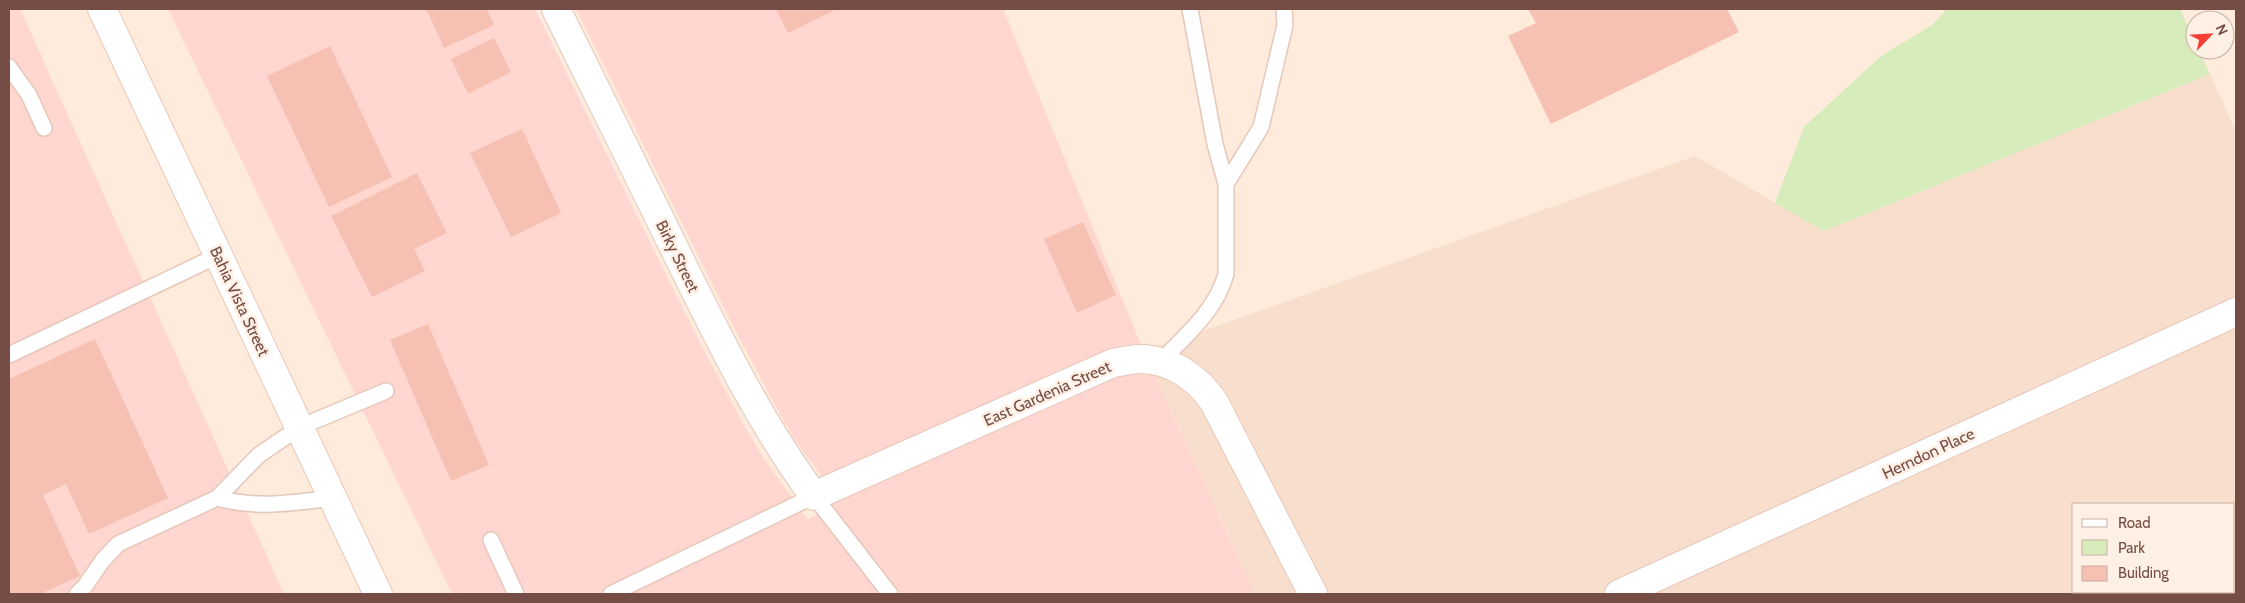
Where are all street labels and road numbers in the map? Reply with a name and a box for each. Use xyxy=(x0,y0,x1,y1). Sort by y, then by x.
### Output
street label: Birky Street xyxy=(652,217,703,296)
street label: Bahia Vista Street xyxy=(206,243,274,360)
street label: East Gardenia Street xyxy=(981,357,1114,430)
street label: Herndon Place xyxy=(1879,424,1977,483)

